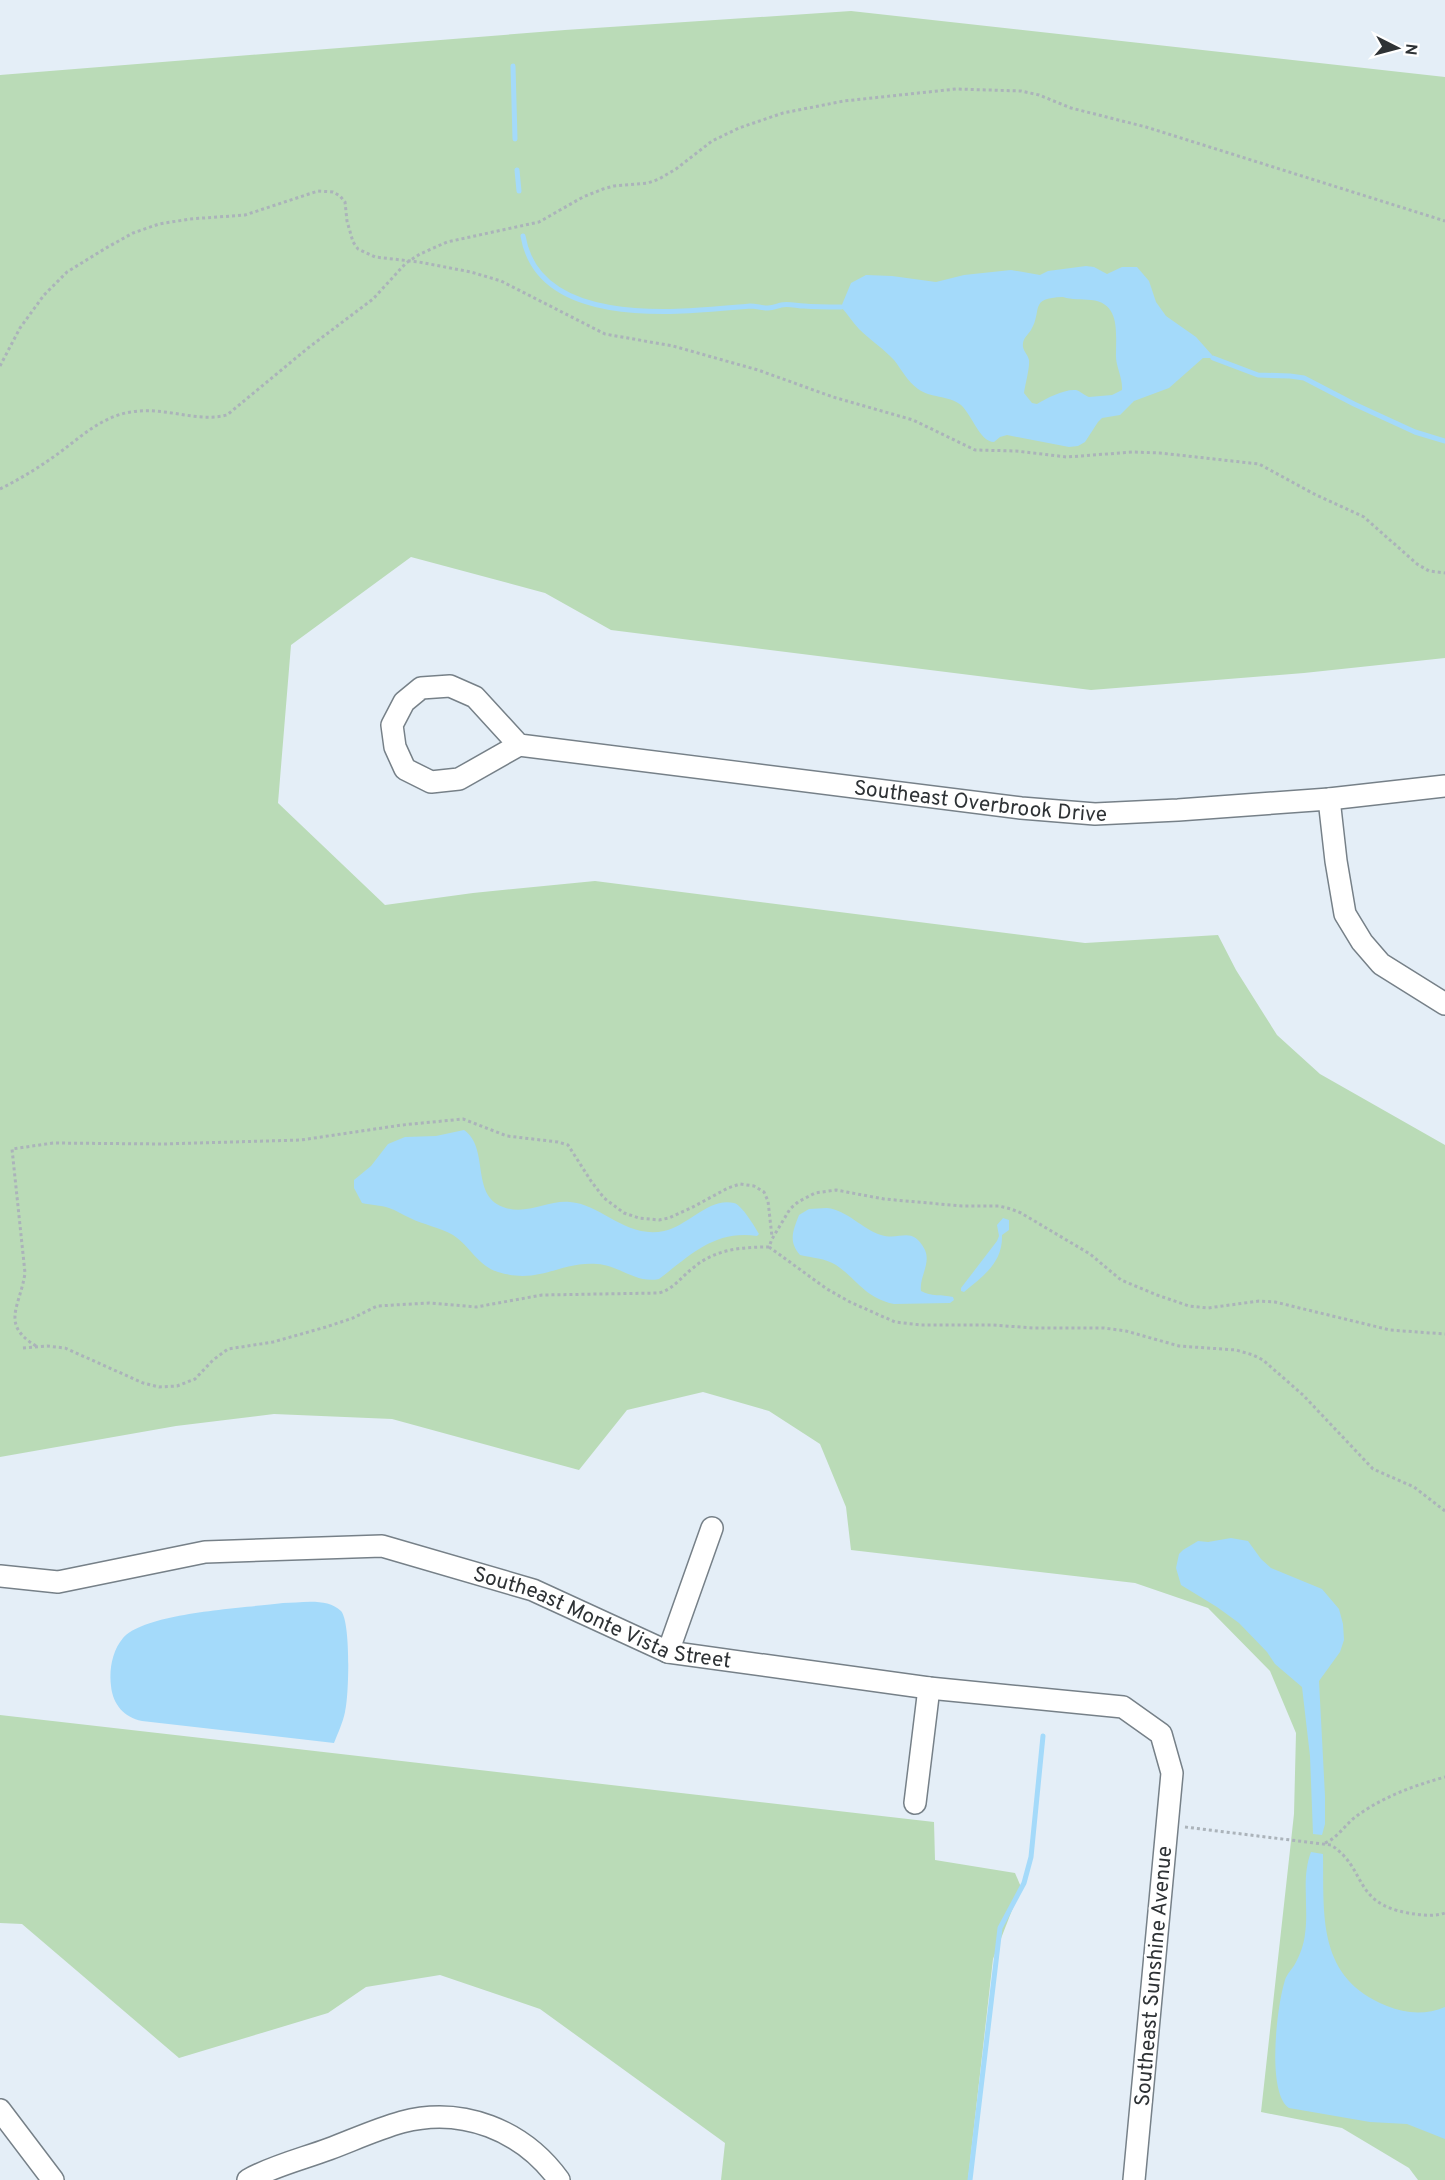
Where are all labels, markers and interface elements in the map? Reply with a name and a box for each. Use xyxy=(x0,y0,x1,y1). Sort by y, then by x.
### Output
north arrow xyxy=(1367,18,1427,78)
text: N xyxy=(1399,43,1420,56)
street label: Southeast Overbrook Drive xyxy=(852,775,1108,829)
street label: Southeast Monte Vista Street xyxy=(470,1561,733,1676)
street label: Southeast Sunshine Avenue xyxy=(1130,1845,1179,2107)

